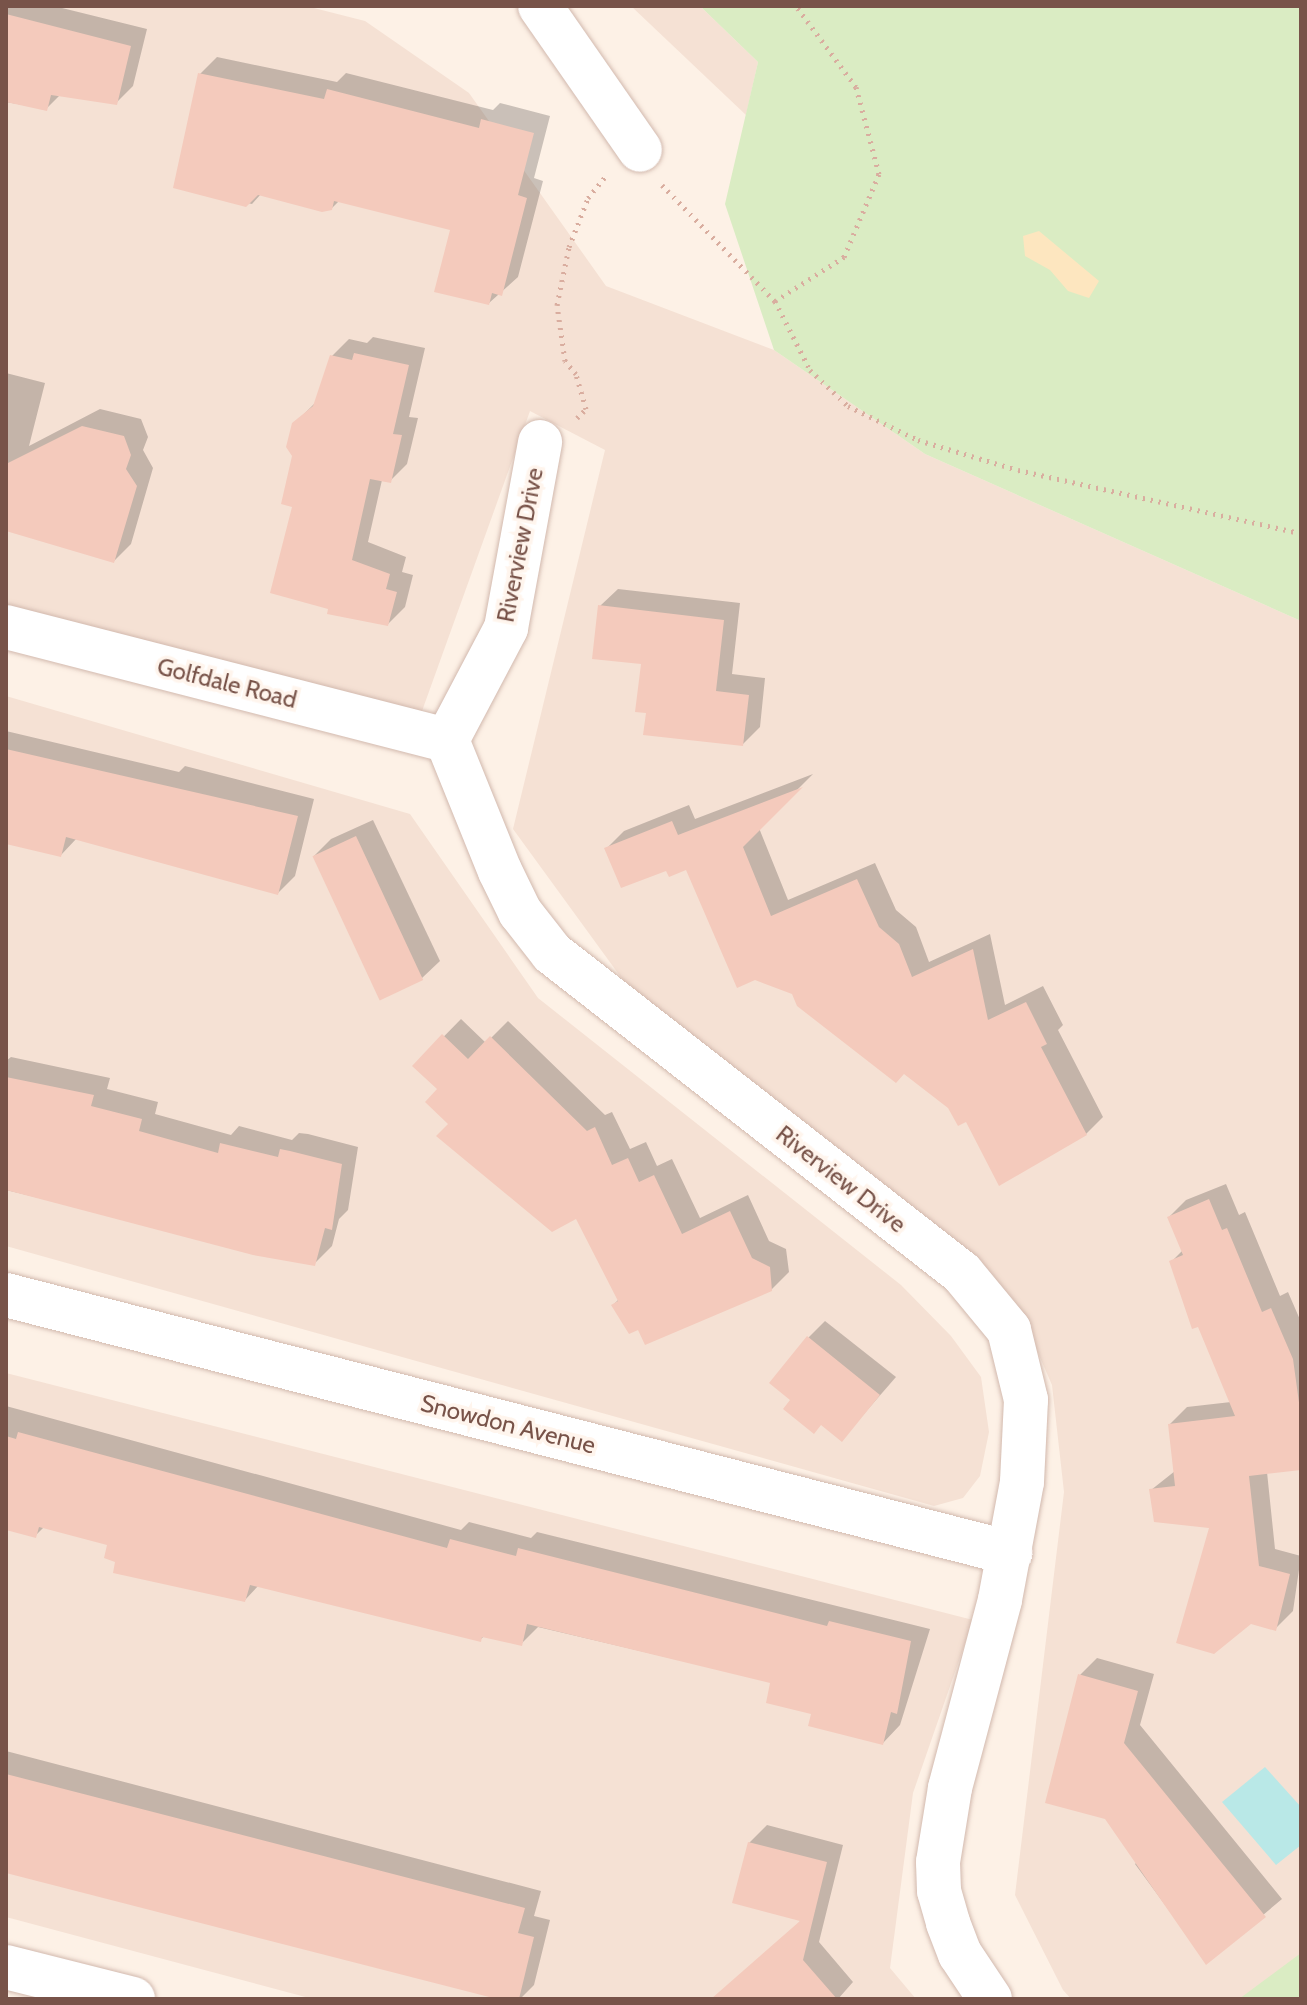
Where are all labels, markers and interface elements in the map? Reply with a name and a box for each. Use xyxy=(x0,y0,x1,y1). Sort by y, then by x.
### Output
street label: Riverview Drive xyxy=(491,465,549,625)
street label: Golfdale Road xyxy=(154,652,300,714)
street label: Riverview Drive xyxy=(770,1119,912,1239)
street label: Snowdon Avenue xyxy=(418,1388,598,1460)

